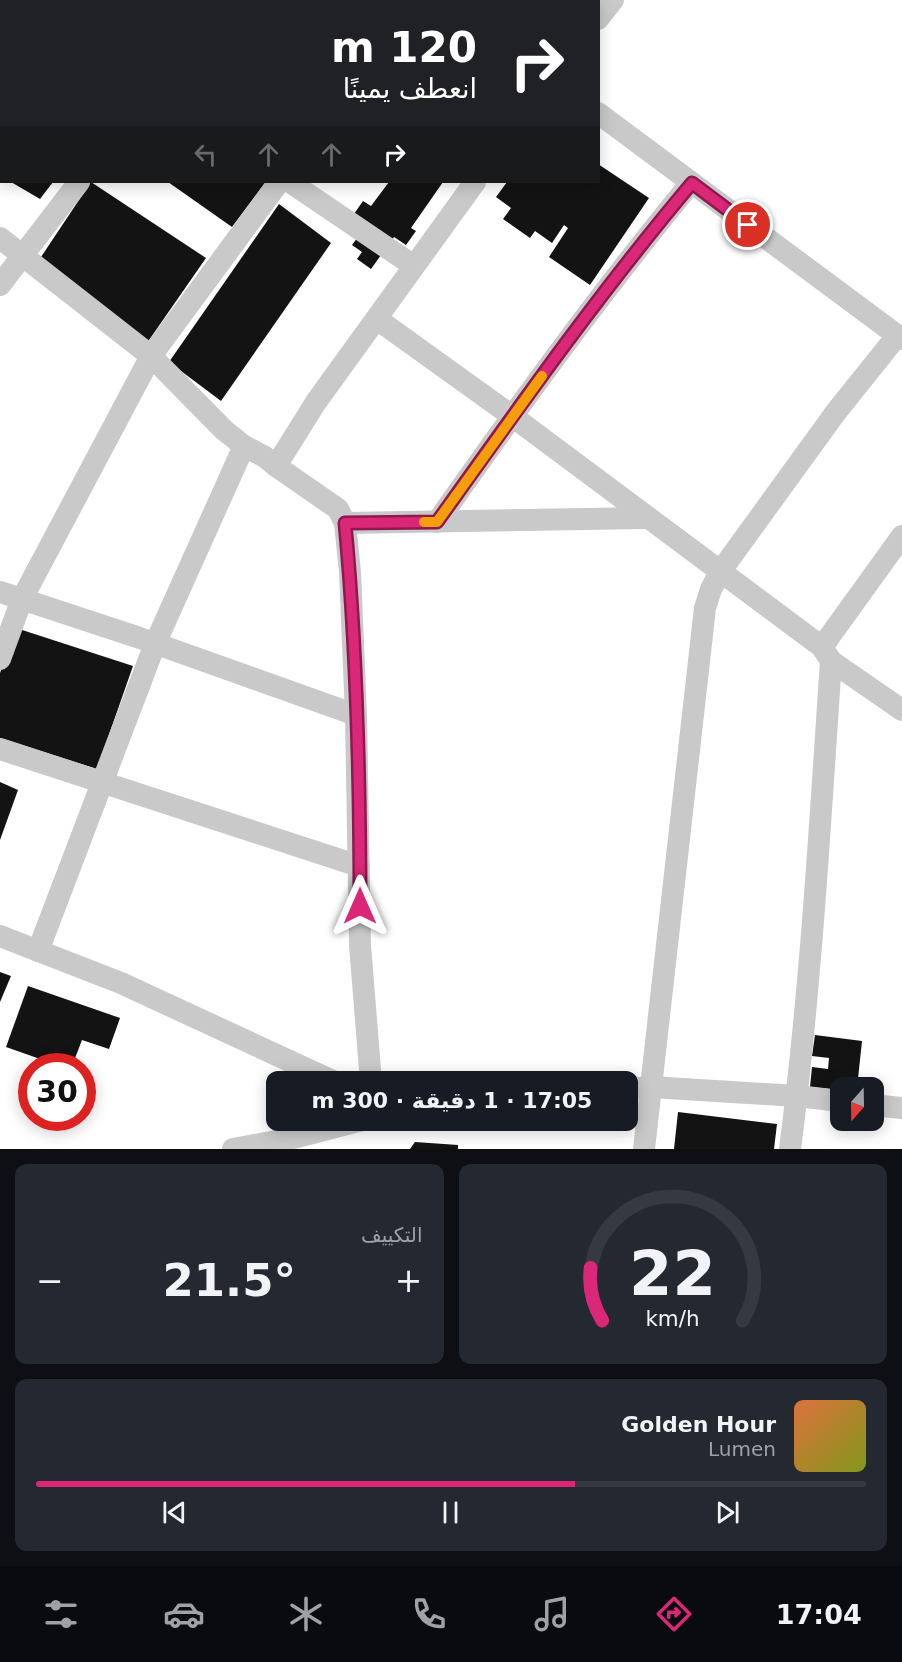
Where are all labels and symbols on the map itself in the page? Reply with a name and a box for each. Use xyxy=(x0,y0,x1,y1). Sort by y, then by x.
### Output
pin xyxy=(722,199,773,250)
position arrow xyxy=(328,874,392,938)
speed limit sign: 30 xyxy=(18,1053,96,1131)
north arrow xyxy=(830,1077,884,1131)

